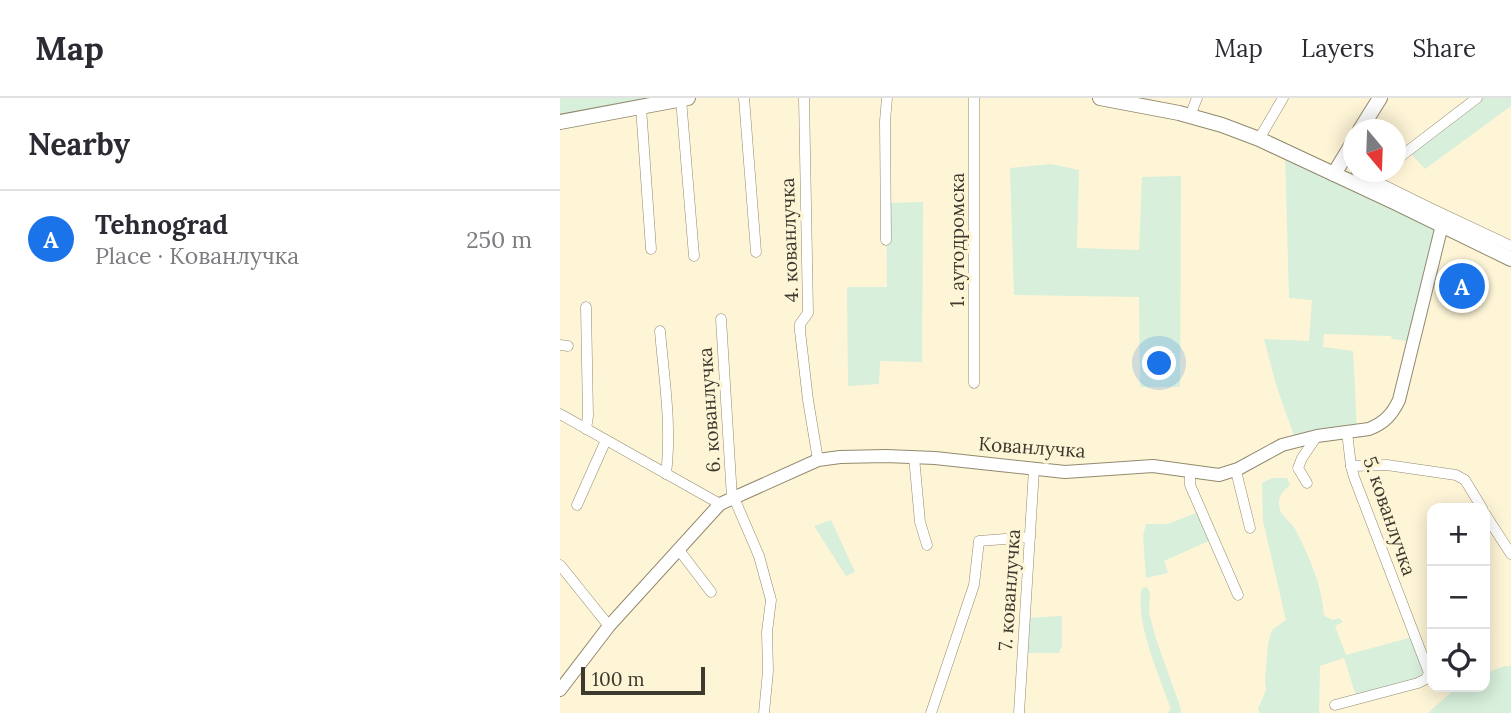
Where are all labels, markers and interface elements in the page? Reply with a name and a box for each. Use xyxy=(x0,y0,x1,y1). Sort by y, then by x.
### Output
text: Map xyxy=(35,27,104,69)
text: Map xyxy=(1214,33,1263,64)
text: Layers xyxy=(1301,33,1374,64)
text: Share xyxy=(1412,33,1476,64)
north arrow xyxy=(1343,119,1406,182)
text: Nearby xyxy=(28,125,130,163)
street label: 1. аутодромска xyxy=(945,173,969,307)
street label: 4. кованлучка xyxy=(775,177,803,303)
text: Tehnograd xyxy=(95,208,228,241)
text: A xyxy=(43,225,59,254)
text: 250 m xyxy=(466,225,532,254)
text: Place · Кованлучка xyxy=(95,241,299,270)
pin: A xyxy=(1439,260,1485,312)
your location xyxy=(1142,346,1176,380)
street label: 6. кованлучка xyxy=(693,347,725,473)
street label: Кованлучка xyxy=(978,431,1086,463)
street label: 5. кованлучка xyxy=(1358,453,1422,579)
map controls xyxy=(1427,503,1490,692)
button: + xyxy=(1427,503,1490,566)
street label: 7. кованлучка xyxy=(993,528,1025,652)
button: − xyxy=(1427,566,1490,629)
button: locate xyxy=(1427,629,1490,692)
scale bar xyxy=(581,664,705,696)
text: 100 m xyxy=(592,667,645,691)

